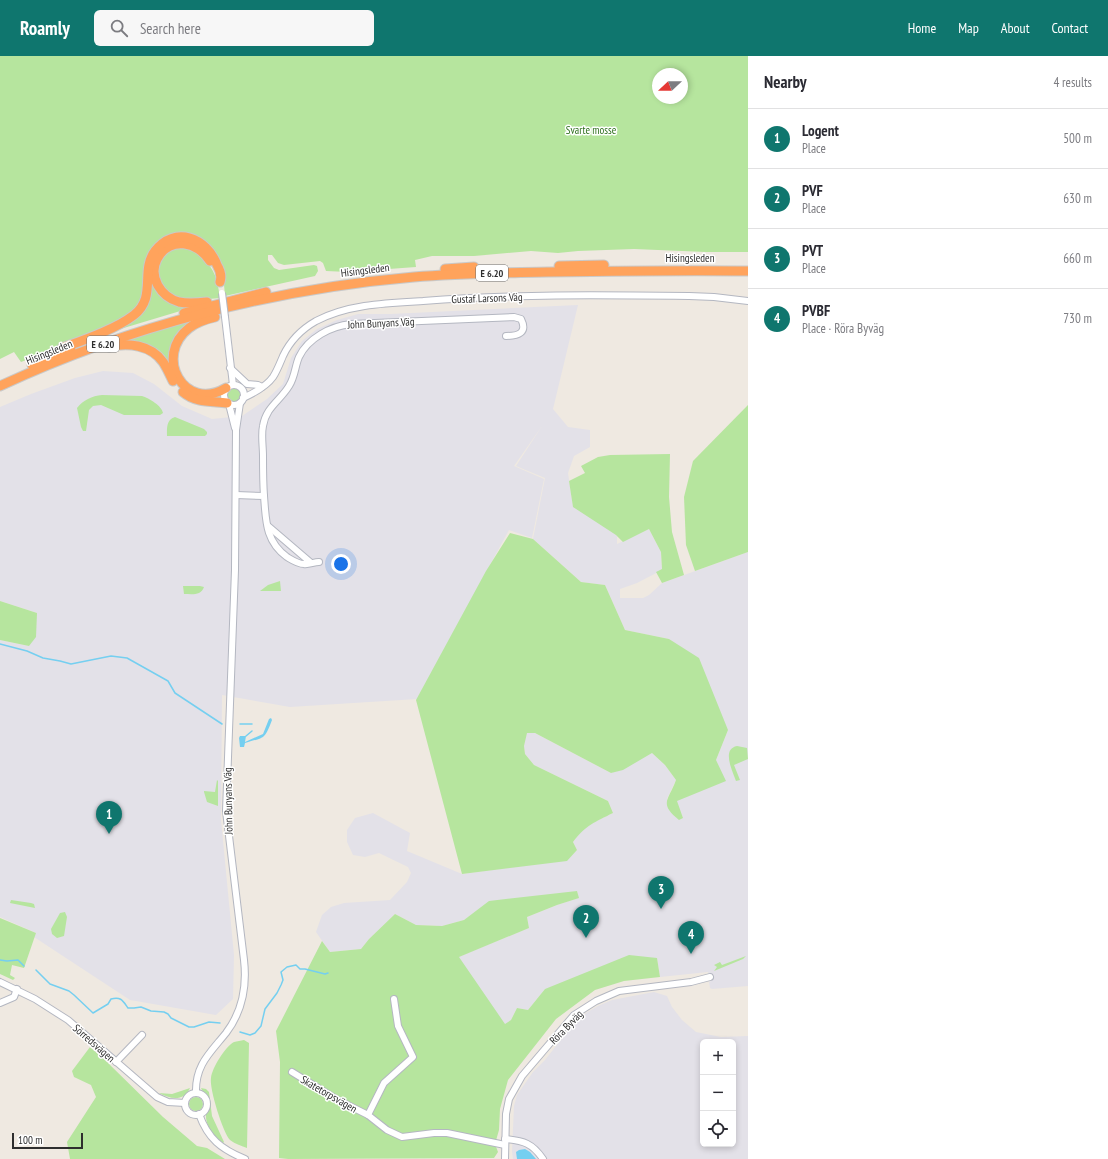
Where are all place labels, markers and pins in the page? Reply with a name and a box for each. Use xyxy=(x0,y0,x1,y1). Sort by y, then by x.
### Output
pin: 1 xyxy=(96,801,122,834)
pin: 3 xyxy=(648,876,674,909)
pin: 2 xyxy=(573,905,599,938)
pin: 4 xyxy=(678,921,704,954)

